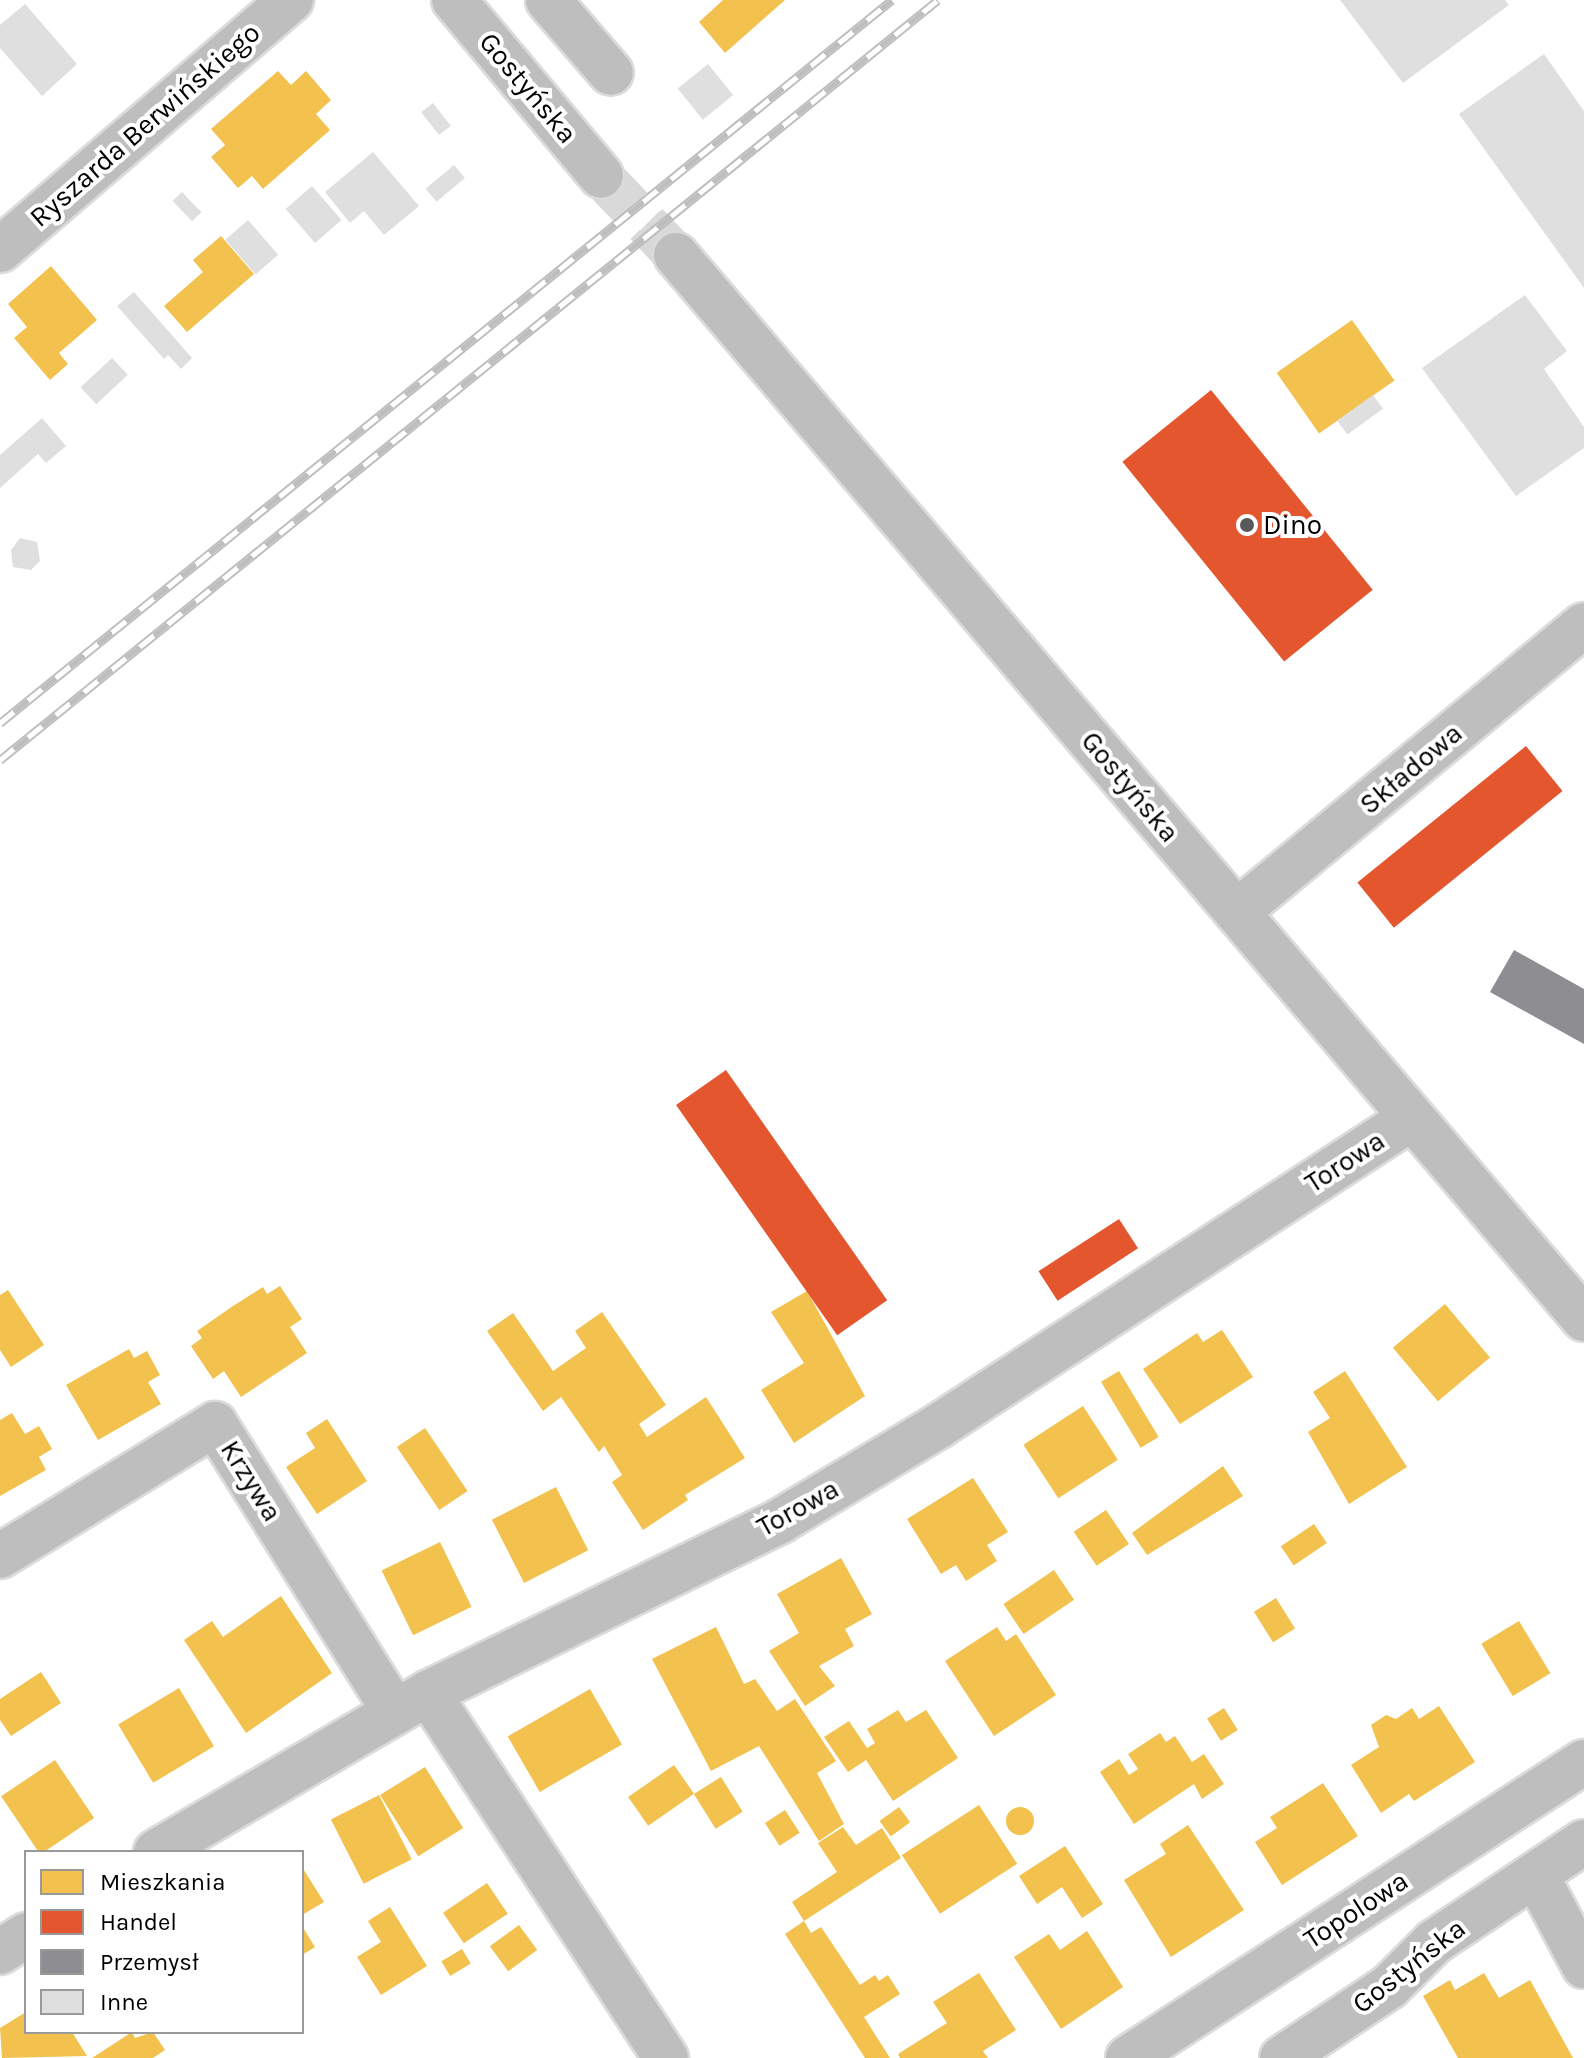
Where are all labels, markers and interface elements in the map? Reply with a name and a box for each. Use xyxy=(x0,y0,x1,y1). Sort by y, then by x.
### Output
street label: Ryszarda Berwińskiego xyxy=(23,16,267,234)
street label: Gostyńska xyxy=(472,26,584,150)
place label: Dino xyxy=(1263,508,1322,542)
marker: Dino xyxy=(1238,516,1256,534)
street label: Składowa xyxy=(1353,716,1469,822)
street label: Gostyńska xyxy=(1074,725,1186,849)
street label: Torowa xyxy=(1299,1124,1391,1200)
street label: Krzywa xyxy=(213,1434,289,1528)
street label: Torowa xyxy=(751,1472,845,1544)
legend xyxy=(24,1850,304,2034)
street label: Topolowa xyxy=(1298,1864,1414,1956)
text: Mieszkania xyxy=(100,1868,225,1896)
text: Handel xyxy=(100,1908,177,1936)
street label: Gostyńska xyxy=(1346,1911,1472,2021)
text: Przemysł xyxy=(100,1948,199,1976)
text: Inne xyxy=(100,1988,148,2016)

